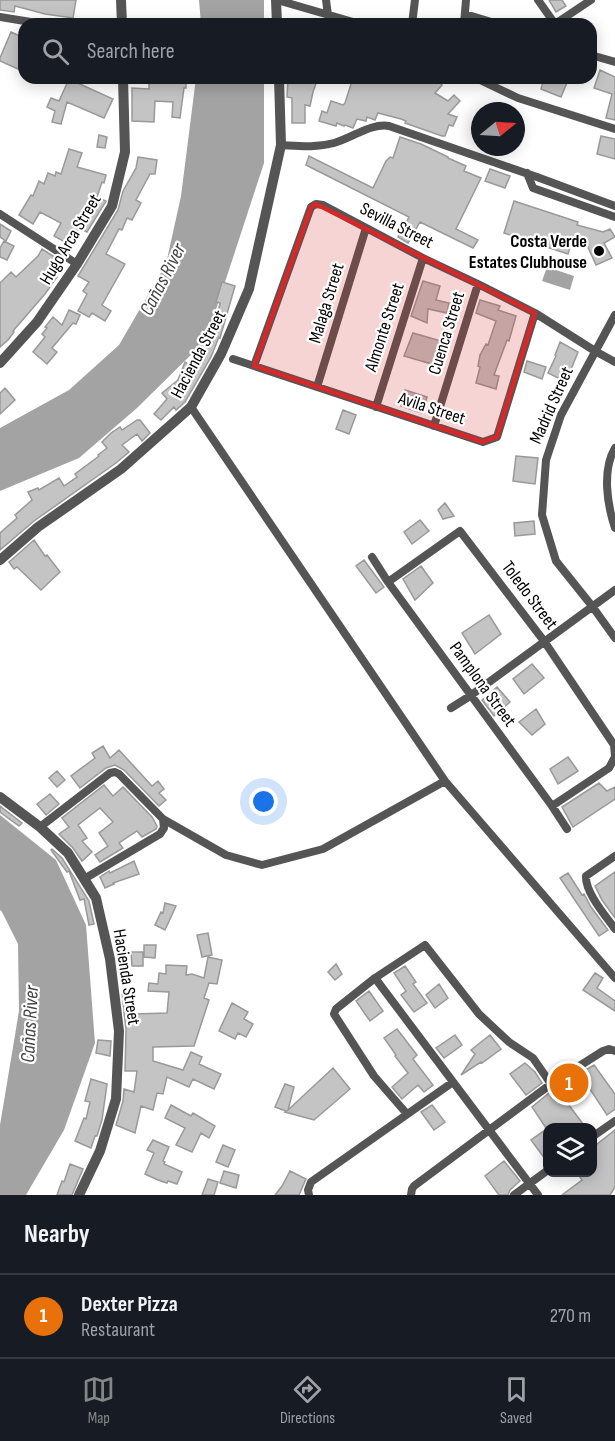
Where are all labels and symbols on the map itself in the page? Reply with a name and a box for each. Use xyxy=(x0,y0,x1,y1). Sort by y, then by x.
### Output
north arrow xyxy=(471,102,525,156)
street label: Hugo Arca Street xyxy=(35,190,106,288)
street label: Sevilla Street xyxy=(357,198,437,253)
place label: Costa Verde Estates Clubhouse xyxy=(469,231,587,273)
water label: Cañas River xyxy=(135,238,192,319)
marker: Costa Verde Estates Clubhouse xyxy=(592,244,606,258)
street label: Malaga Street xyxy=(304,260,349,346)
street label: Almonte Street xyxy=(360,280,409,375)
street label: Cuenca Street xyxy=(424,289,469,377)
street label: Hacienda Street xyxy=(166,306,231,402)
street label: Madrid Street xyxy=(525,363,578,447)
street label: Avila Street xyxy=(395,388,468,429)
street label: Toledo Street xyxy=(497,557,562,634)
street label: Pamplona Street xyxy=(445,638,521,731)
your location xyxy=(249,787,278,816)
street label: Hacienda Street xyxy=(109,928,145,1027)
water label: Cañas River xyxy=(16,983,44,1063)
pin: 1 xyxy=(550,1060,588,1106)

